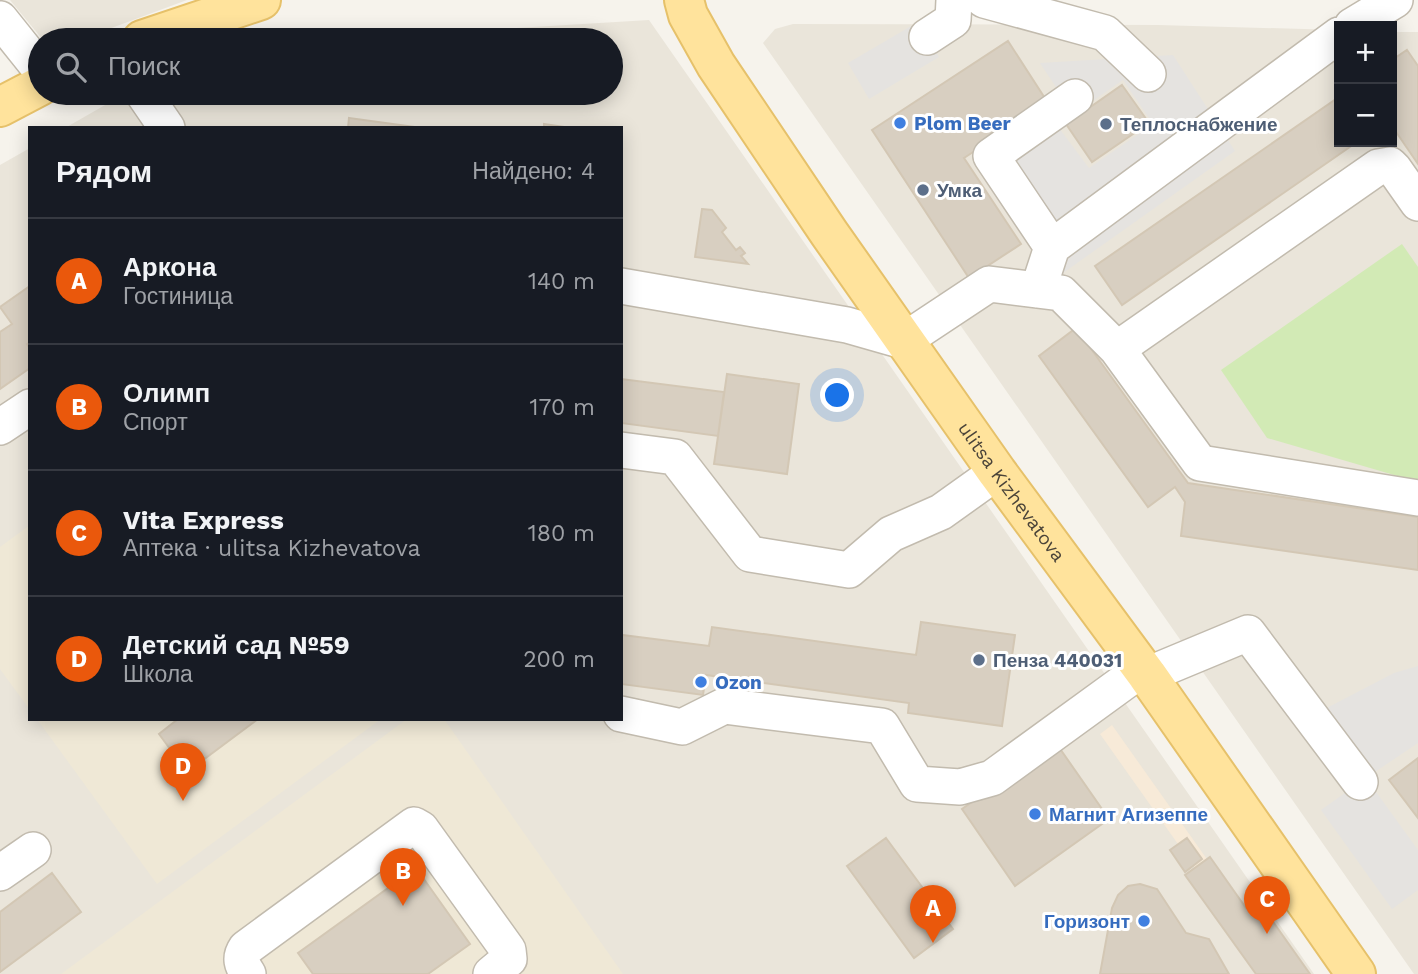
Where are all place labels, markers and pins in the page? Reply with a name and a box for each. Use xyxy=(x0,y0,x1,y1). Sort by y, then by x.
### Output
place label: Plom Beer xyxy=(914,112,1012,135)
place label: Теплоснабжение xyxy=(1120,113,1277,136)
marker: Plom Beer xyxy=(892,115,908,131)
marker: Теплоснабжение xyxy=(1098,116,1114,132)
place label: Умка xyxy=(937,179,982,202)
marker: Умка xyxy=(915,182,931,198)
place label: Пенза 440031 xyxy=(993,649,1122,672)
marker: Пенза 440031 xyxy=(971,652,987,668)
place label: Ozon xyxy=(715,671,762,694)
marker: Ozon xyxy=(693,674,709,690)
pin: D xyxy=(160,743,206,801)
place label: Магнит Агизеппе xyxy=(1049,803,1208,826)
marker: Магнит Агизеппе xyxy=(1027,806,1043,822)
pin: B xyxy=(380,848,426,906)
pin: C xyxy=(1244,876,1290,934)
pin: A xyxy=(910,885,956,943)
place label: Горизонт xyxy=(1044,910,1130,933)
marker: Горизонт xyxy=(1136,913,1152,929)

